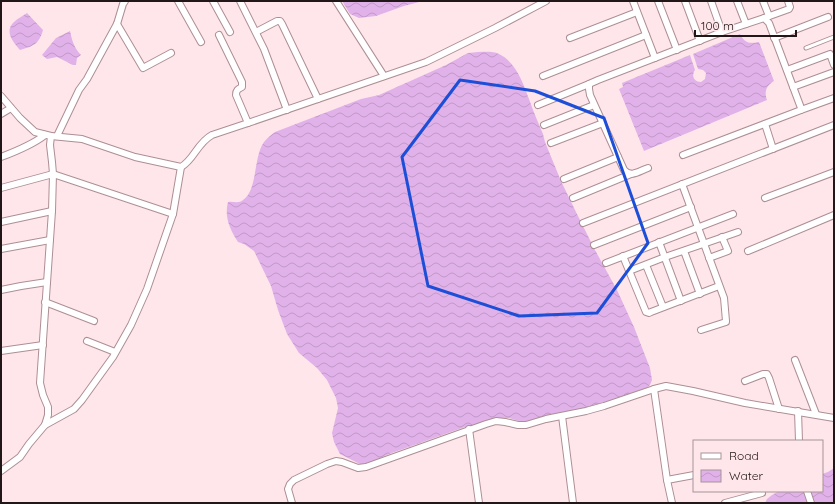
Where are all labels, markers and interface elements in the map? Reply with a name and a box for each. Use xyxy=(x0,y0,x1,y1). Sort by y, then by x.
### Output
scale bar xyxy=(695,12,796,38)
text: 100 m xyxy=(701,18,734,33)
legend xyxy=(693,440,823,492)
text: Road xyxy=(729,448,759,463)
text: Water xyxy=(729,468,764,483)

